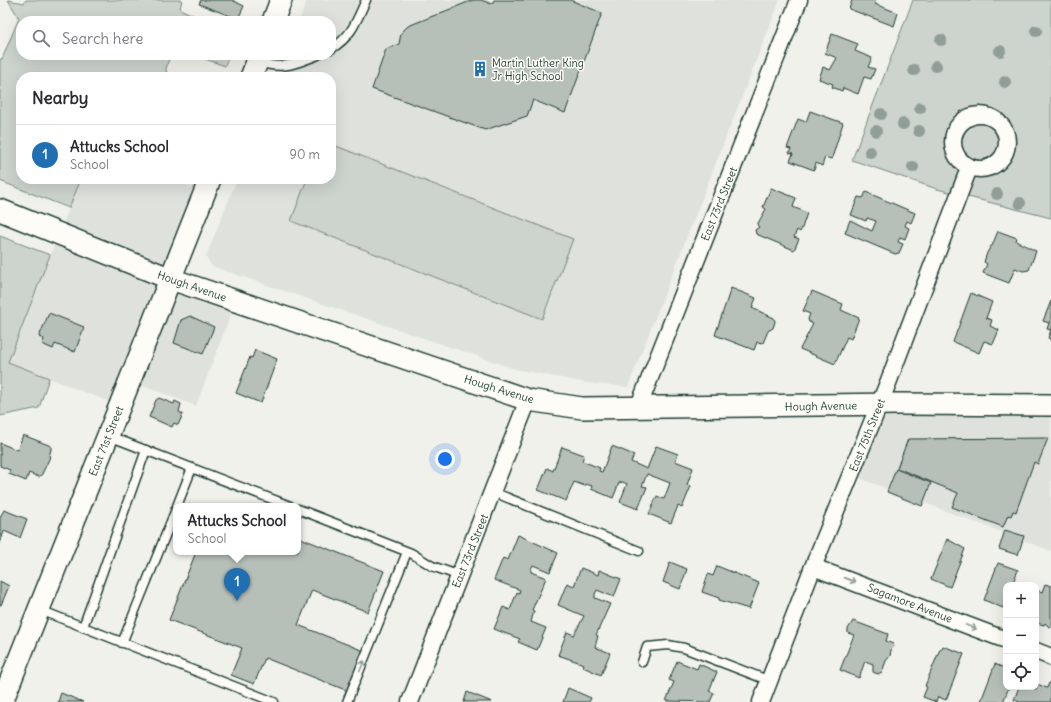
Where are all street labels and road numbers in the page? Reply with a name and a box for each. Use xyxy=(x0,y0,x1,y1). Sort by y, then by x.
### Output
street label: East 73rd Street xyxy=(698,165,740,243)
street label: Hough Avenue xyxy=(155,268,229,304)
street label: Hough Avenue xyxy=(462,372,536,406)
street label: East 75th Street xyxy=(846,396,888,474)
street label: Hough Avenue xyxy=(785,398,857,414)
street label: East 71st Street xyxy=(86,404,127,478)
street label: East 73rd Street xyxy=(449,512,491,590)
street label: Sagamore Avenue xyxy=(865,580,955,626)

